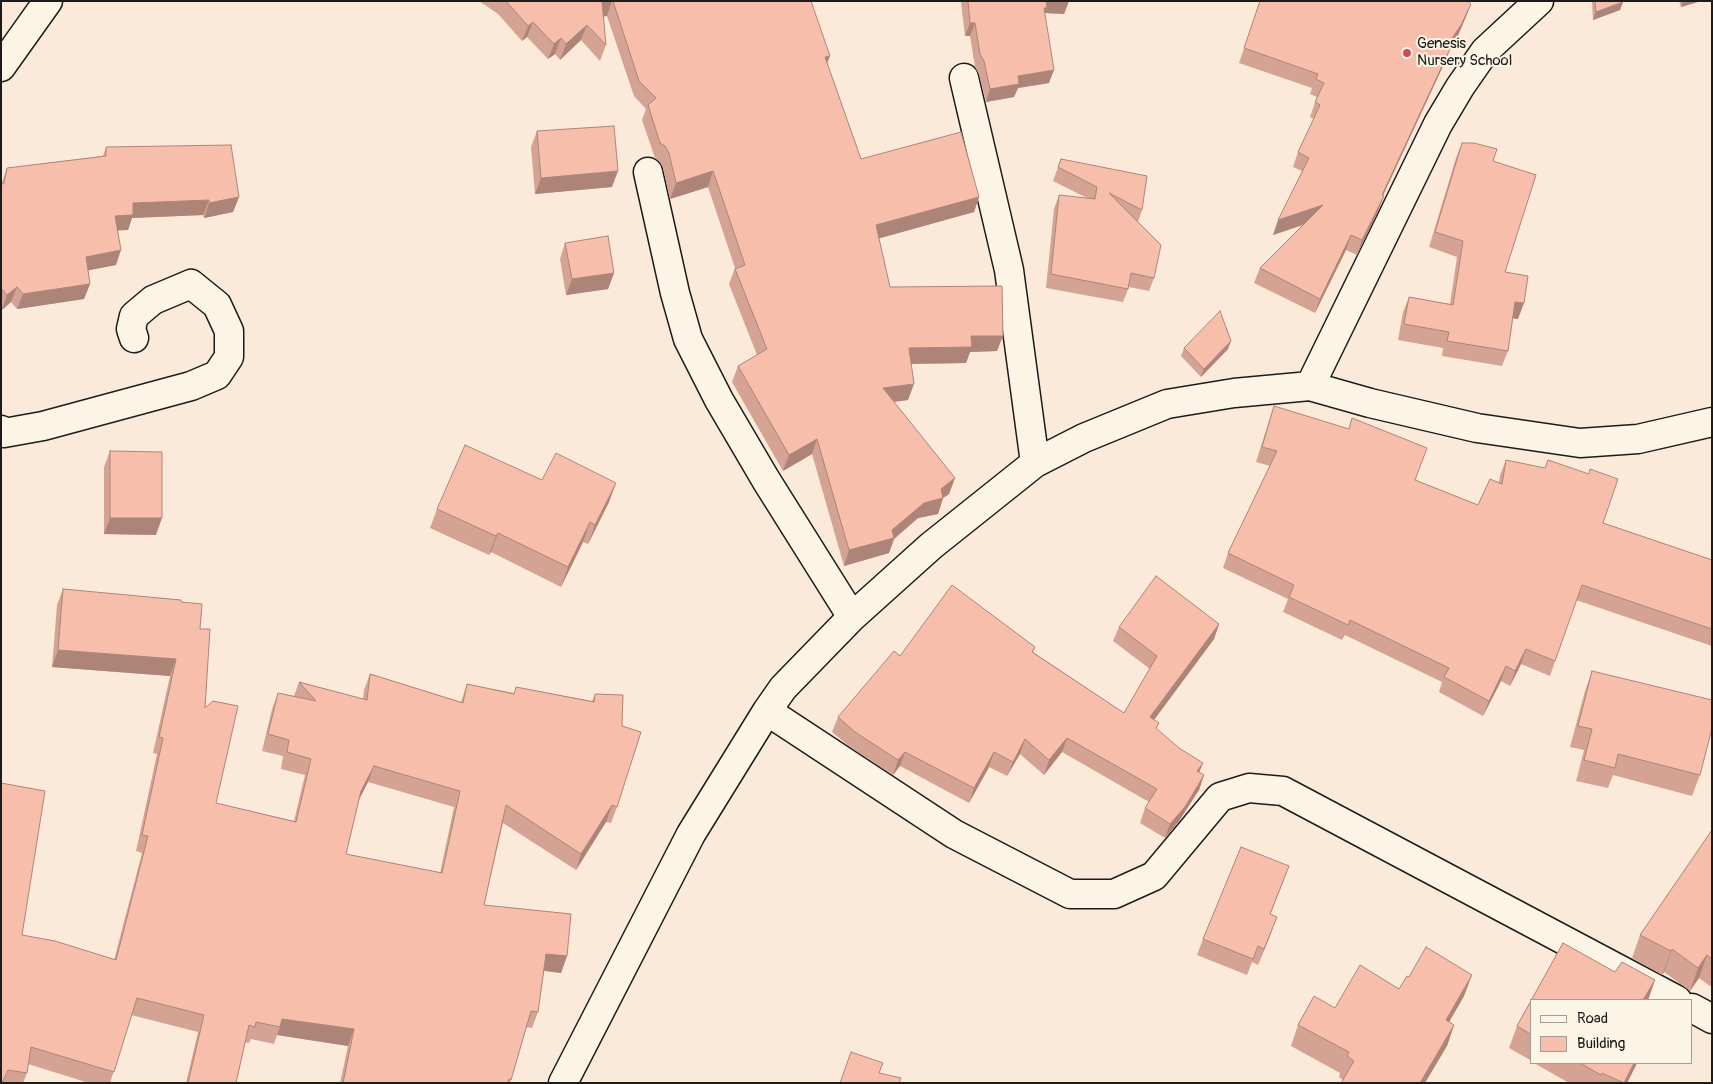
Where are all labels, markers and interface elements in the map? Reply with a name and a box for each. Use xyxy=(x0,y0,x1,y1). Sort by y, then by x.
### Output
place label: Genesis Nursery School xyxy=(1417,35,1512,70)
marker: Genesis Nursery School xyxy=(1401,47,1413,59)
legend xyxy=(1530,999,1693,1064)
text: Road xyxy=(1577,1009,1608,1028)
text: Building xyxy=(1577,1034,1625,1053)

